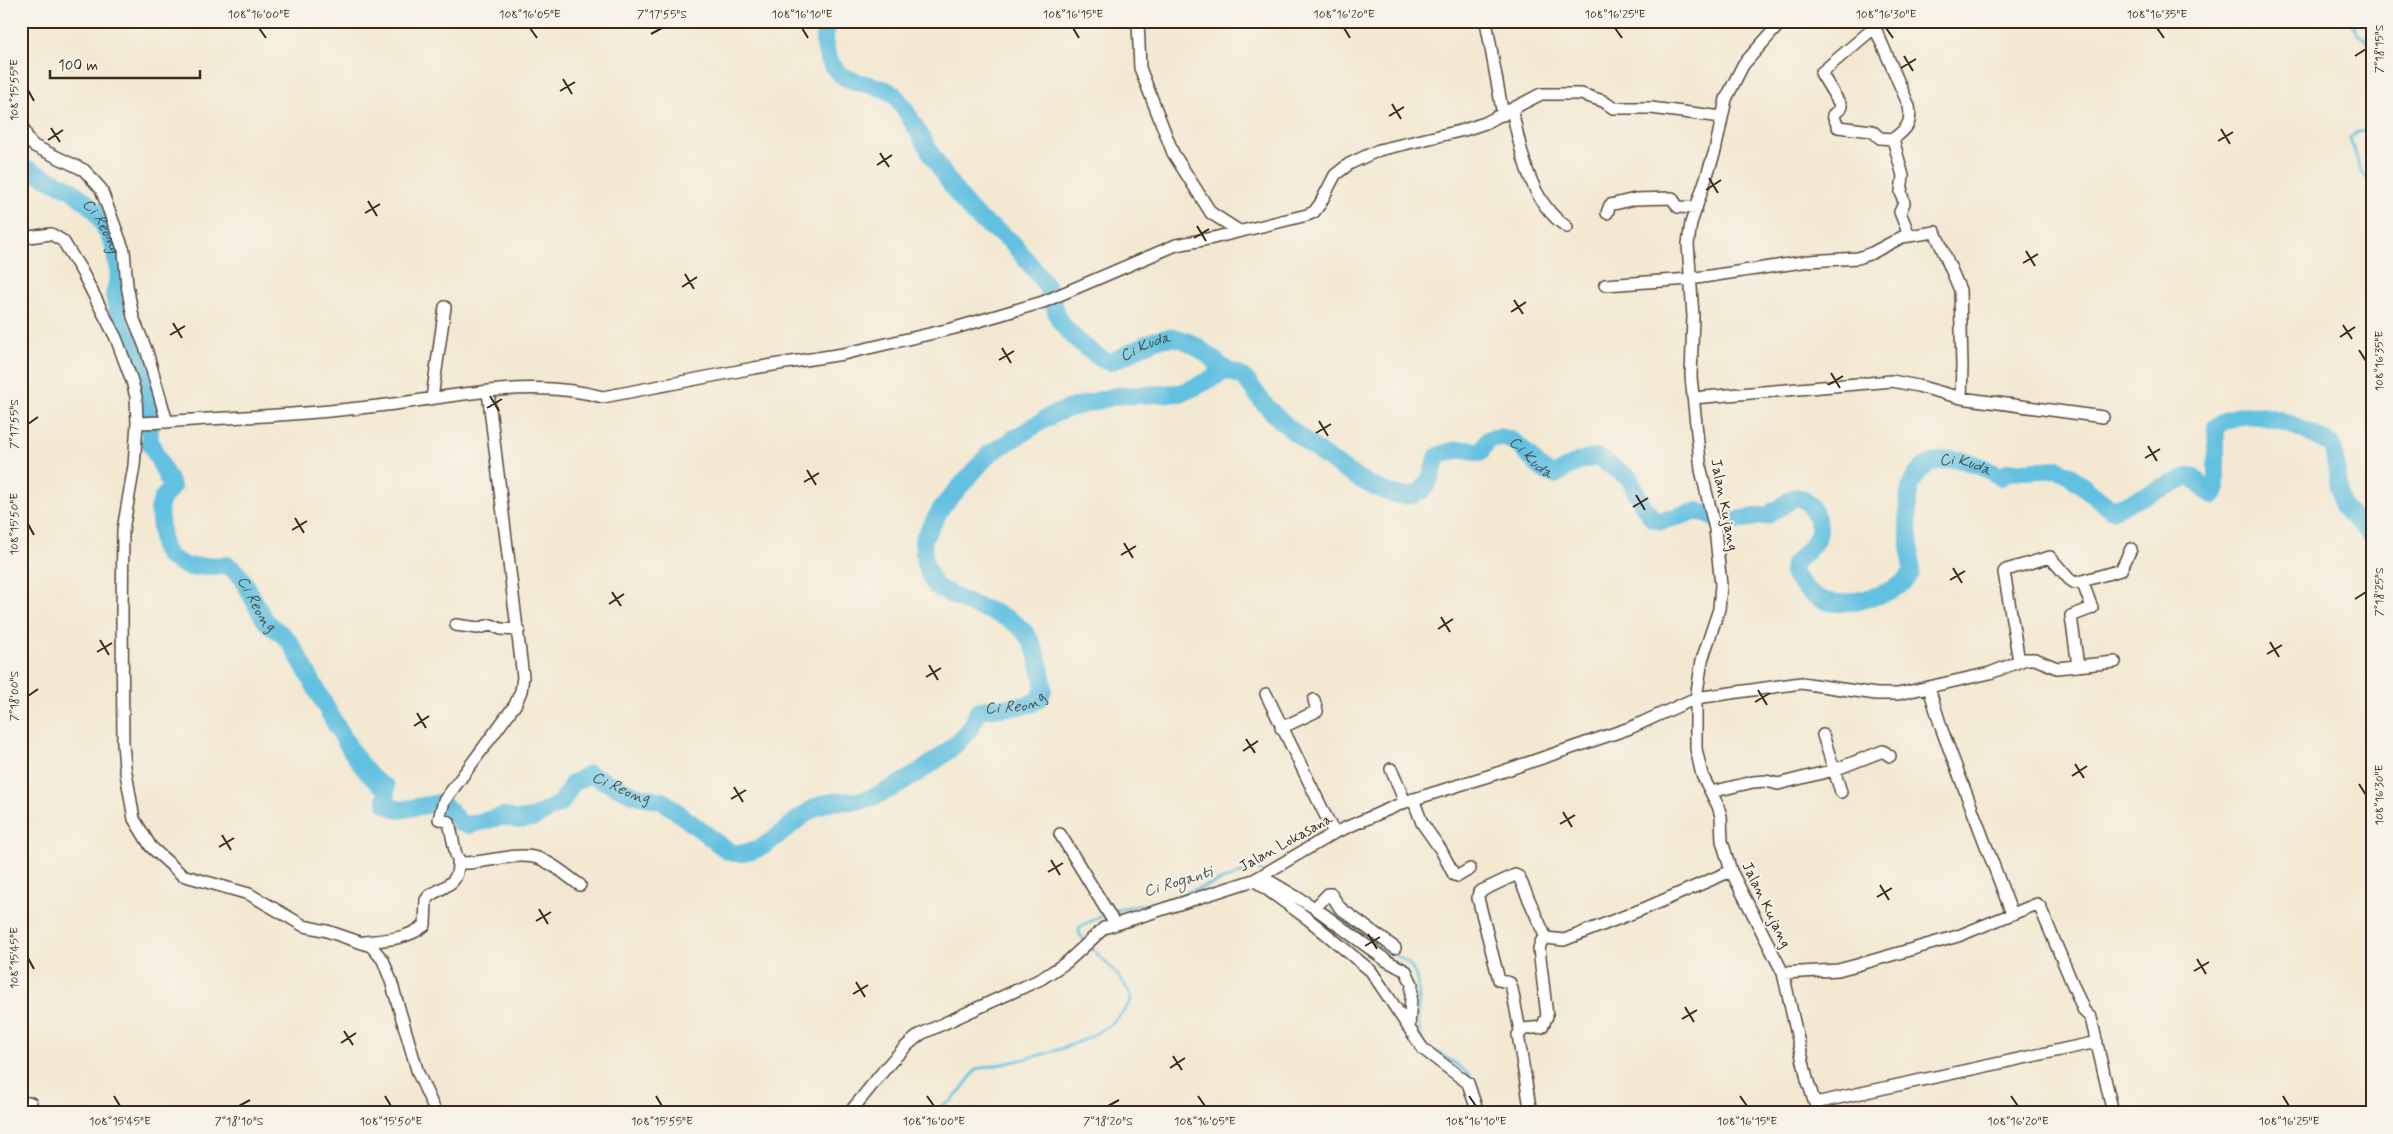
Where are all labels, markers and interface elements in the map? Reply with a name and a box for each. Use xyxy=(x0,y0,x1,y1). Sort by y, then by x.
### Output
text: 108°16'00"E xyxy=(228,7,290,23)
text: 108°16'05"E xyxy=(499,7,561,23)
text: 7°17'55"S xyxy=(637,7,687,23)
text: 108°16'10"E xyxy=(772,7,832,23)
text: 108°16'15"E xyxy=(1043,7,1103,23)
text: 108°16'20"E xyxy=(1313,7,1375,23)
text: 108°16'25"E xyxy=(1585,7,1645,23)
text: 108°16'30"E xyxy=(1856,7,1916,23)
text: 108°16'35"E xyxy=(2127,7,2187,23)
text: 7°18'15"S xyxy=(2372,24,2388,73)
scale bar xyxy=(50,48,200,80)
text: 100 m xyxy=(58,56,98,76)
text: 108°15'55"E xyxy=(7,59,23,121)
water label: Ci Reong xyxy=(78,194,125,256)
water label: Ci Kuda xyxy=(1116,327,1173,367)
text: 108°16'35"E xyxy=(2372,331,2388,391)
text: 7°17'55"S xyxy=(7,399,23,449)
water label: Ci Kuda xyxy=(1505,431,1558,484)
water label: Ci Kuda xyxy=(1938,448,1996,481)
street label: Jalan Kujang xyxy=(1705,457,1743,553)
text: 108°15'50"E xyxy=(7,493,23,555)
text: 7°18'25"S xyxy=(2372,567,2388,617)
water label: Ci Reong xyxy=(232,572,281,637)
text: 7°18'00"S xyxy=(7,670,23,721)
water label: Ci Reong xyxy=(983,687,1051,719)
text: 108°16'30"E xyxy=(2372,765,2388,825)
water label: Ci Reong xyxy=(588,766,653,809)
street label: Jalan Lokasana xyxy=(1236,809,1337,877)
street label: Jalan Kujang xyxy=(1737,859,1795,951)
water label: Ci Roganti xyxy=(1141,861,1218,904)
text: 108°15'45"E xyxy=(7,927,23,989)
text: 108°15'45"E xyxy=(89,1114,151,1130)
text: 7°18'10"S xyxy=(214,1114,264,1130)
text: 108°15'50"E xyxy=(360,1114,422,1130)
text: 108°15'55"E xyxy=(631,1114,693,1130)
text: 108°16'00"E xyxy=(903,1114,965,1130)
text: 7°18'20"S xyxy=(1083,1114,1133,1130)
text: 108°16'05"E xyxy=(1174,1114,1236,1130)
text: 108°16'10"E xyxy=(1446,1114,1506,1130)
text: 108°16'15"E xyxy=(1717,1114,1777,1130)
text: 108°16'20"E xyxy=(1987,1114,2049,1130)
text: 108°16'25"E xyxy=(2259,1114,2319,1130)

